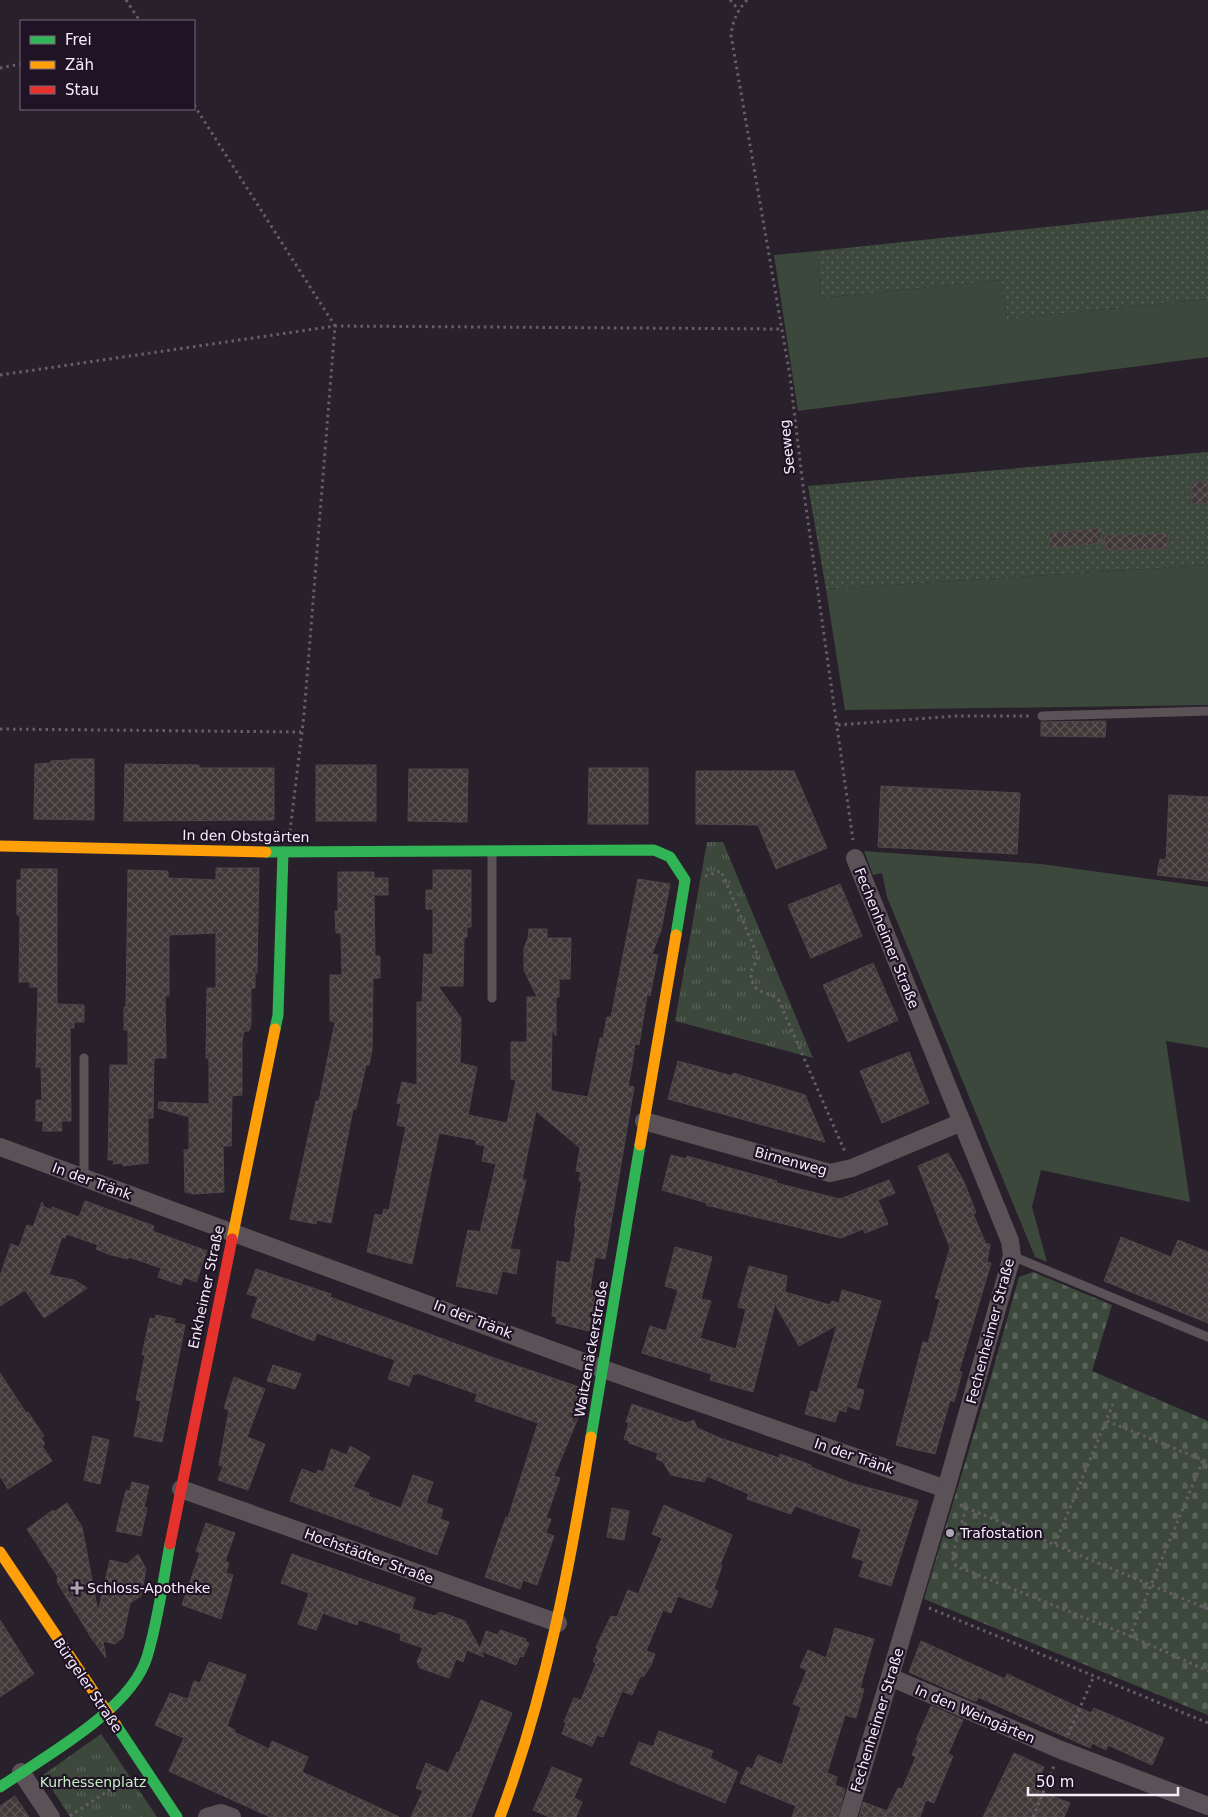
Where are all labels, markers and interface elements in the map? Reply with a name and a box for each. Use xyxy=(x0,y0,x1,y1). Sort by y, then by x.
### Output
legend xyxy=(20,20,195,110)
text: Frei xyxy=(65,31,92,49)
text: Zäh xyxy=(65,56,94,74)
text: Stau xyxy=(65,81,99,99)
street label: Seeweg xyxy=(776,419,798,475)
street label: In den Obstgärten xyxy=(182,827,310,845)
street label: Fechenheimer Straße xyxy=(851,865,923,1011)
street label: Birnenweg xyxy=(753,1144,829,1178)
street label: In der Tränk xyxy=(50,1159,135,1203)
street label: Enkheimer Straße xyxy=(185,1224,227,1350)
street label: Fechenheimer Straße xyxy=(963,1257,1017,1405)
street label: Waitzenäckerstraße xyxy=(571,1279,611,1419)
street label: In der Tränk xyxy=(431,1297,515,1342)
street label: In der Tränk xyxy=(812,1435,897,1477)
street label: Hochstädter Straße xyxy=(302,1525,436,1587)
place label: Trafostation xyxy=(959,1525,1043,1541)
marker: Trafostation xyxy=(944,1527,956,1539)
place label: Schloss-Apotheke xyxy=(87,1580,210,1596)
marker: Schloss-Apotheke xyxy=(71,1582,83,1594)
street label: Bürgeler Straße xyxy=(51,1635,125,1735)
street label: Fechenheimer Straße xyxy=(847,1646,907,1794)
street label: In den Weingärten xyxy=(913,1681,1037,1747)
scale bar xyxy=(1028,1764,1178,1796)
text: 50 m xyxy=(1036,1773,1074,1791)
park label: Kurhessenplatz xyxy=(40,1774,146,1790)

